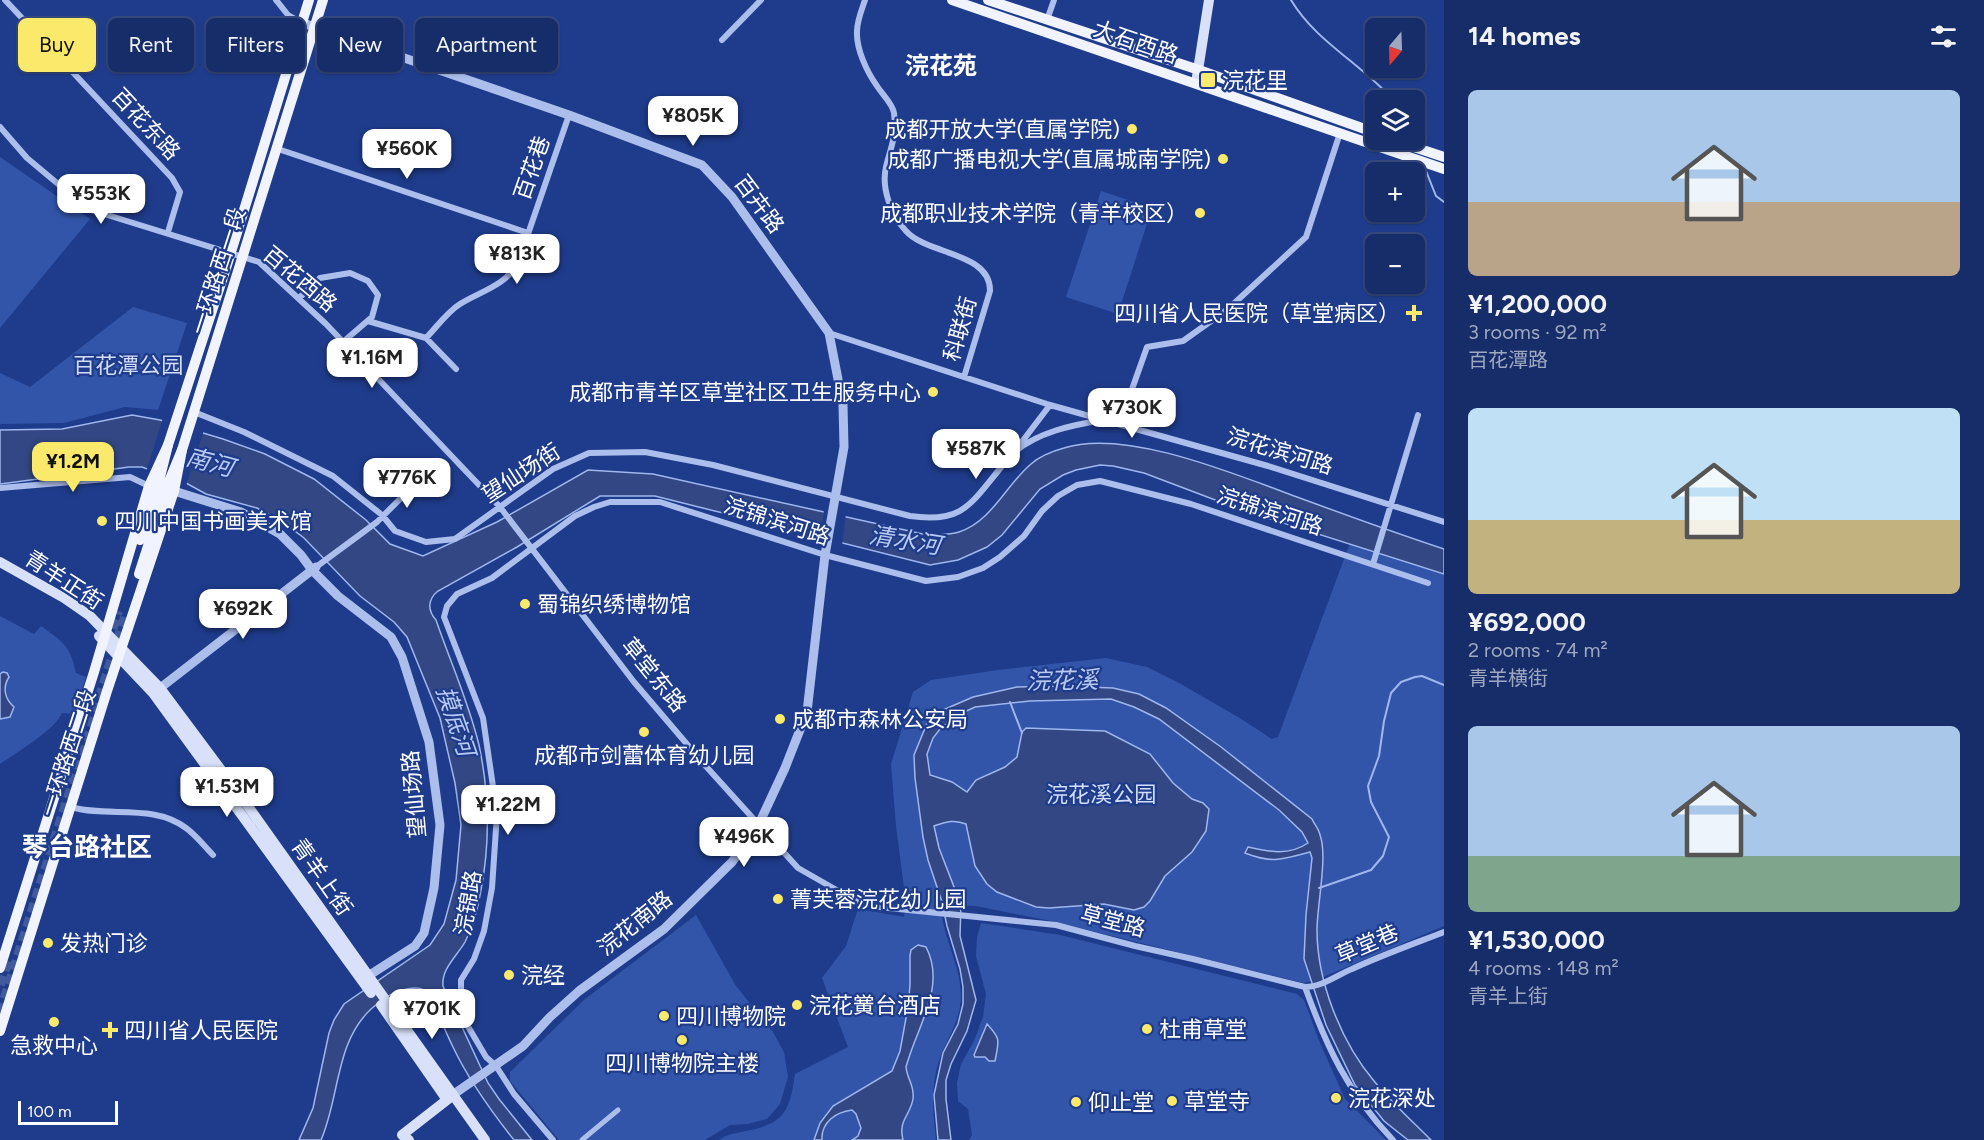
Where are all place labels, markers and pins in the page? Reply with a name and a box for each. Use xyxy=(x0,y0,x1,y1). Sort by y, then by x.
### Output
place label: 浣花里 xyxy=(1222,67,1288,94)
marker: 浣花里 xyxy=(1199,71,1217,89)
pin: ¥805K xyxy=(651,96,735,147)
place label: 成都开放大学(直属学院) xyxy=(885,116,1120,143)
marker: 成都开放大学(直属学院) xyxy=(1125,122,1139,136)
pin: ¥560K xyxy=(365,129,449,180)
place label: 成都广播电视大学(直属城南学院) xyxy=(888,146,1211,173)
marker: 成都广播电视大学(直属城南学院) xyxy=(1216,152,1230,166)
pin: ¥553K xyxy=(59,174,143,225)
place label: 成都职业技术学院（青羊校区） xyxy=(880,200,1188,227)
marker: 成都职业技术学院（青羊校区） xyxy=(1193,206,1207,220)
pin: ¥813K xyxy=(475,234,559,285)
place label: 四川省人民医院（草堂病区） xyxy=(1114,300,1400,327)
marker: 四川省人民医院（草堂病区） xyxy=(1405,304,1423,322)
pin: ¥1.16M xyxy=(323,338,421,389)
place label: 成都市青羊区草堂社区卫生服务中心 xyxy=(569,379,921,406)
marker: 成都市青羊区草堂社区卫生服务中心 xyxy=(926,385,940,399)
pin: ¥730K xyxy=(1090,388,1174,439)
pin: ¥587K xyxy=(934,429,1018,480)
pin: ¥1.2M xyxy=(31,442,115,493)
pin: ¥776K xyxy=(365,458,449,509)
place label: 四川中国书画美术馆 xyxy=(114,508,312,535)
marker: 四川中国书画美术馆 xyxy=(95,514,109,528)
pin: ¥692K xyxy=(201,589,285,640)
place label: 蜀锦织绣博物馆 xyxy=(537,591,691,618)
marker: 蜀锦织绣博物馆 xyxy=(518,597,532,611)
place label: 成都市森林公安局 xyxy=(792,706,968,733)
marker: 成都市森林公安局 xyxy=(773,712,787,726)
marker: 成都市剑蕾体育幼儿园 xyxy=(637,725,651,739)
place label: 成都市剑蕾体育幼儿园 xyxy=(534,742,754,769)
pin: ¥1.53M xyxy=(178,767,276,818)
pin: ¥1.22M xyxy=(459,785,557,836)
pin: ¥496K xyxy=(702,817,786,868)
place label: 菁芙蓉浣花幼儿园 xyxy=(790,886,966,913)
marker: 菁芙蓉浣花幼儿园 xyxy=(771,892,785,906)
place label: 发热门诊 xyxy=(60,930,148,957)
marker: 发热门诊 xyxy=(41,936,55,950)
place label: 浣经 xyxy=(521,962,565,989)
marker: 浣经 xyxy=(502,968,516,982)
pin: ¥701K xyxy=(390,989,474,1040)
place label: 浣花黉台酒店 xyxy=(809,992,941,1019)
marker: 浣花黉台酒店 xyxy=(790,998,804,1012)
place label: 四川博物院 xyxy=(676,1003,786,1030)
marker: 四川博物院 xyxy=(657,1009,671,1023)
marker: 急救中心 xyxy=(47,1015,61,1029)
place label: 杜甫草堂 xyxy=(1159,1016,1247,1043)
place label: 四川省人民医院 xyxy=(124,1017,278,1044)
marker: 四川省人民医院 xyxy=(101,1021,119,1039)
marker: 杜甫草堂 xyxy=(1140,1022,1154,1036)
place label: 急救中心 xyxy=(10,1032,98,1059)
marker: 四川博物院主楼 xyxy=(675,1033,689,1047)
place label: 四川博物院主楼 xyxy=(605,1050,759,1077)
place label: 浣花深处 xyxy=(1348,1085,1436,1112)
place label: 草堂寺 xyxy=(1184,1088,1250,1115)
place label: 仰止堂 xyxy=(1088,1089,1154,1116)
marker: 浣花深处 xyxy=(1329,1091,1343,1105)
marker: 草堂寺 xyxy=(1165,1094,1179,1108)
marker: 仰止堂 xyxy=(1069,1095,1083,1109)

